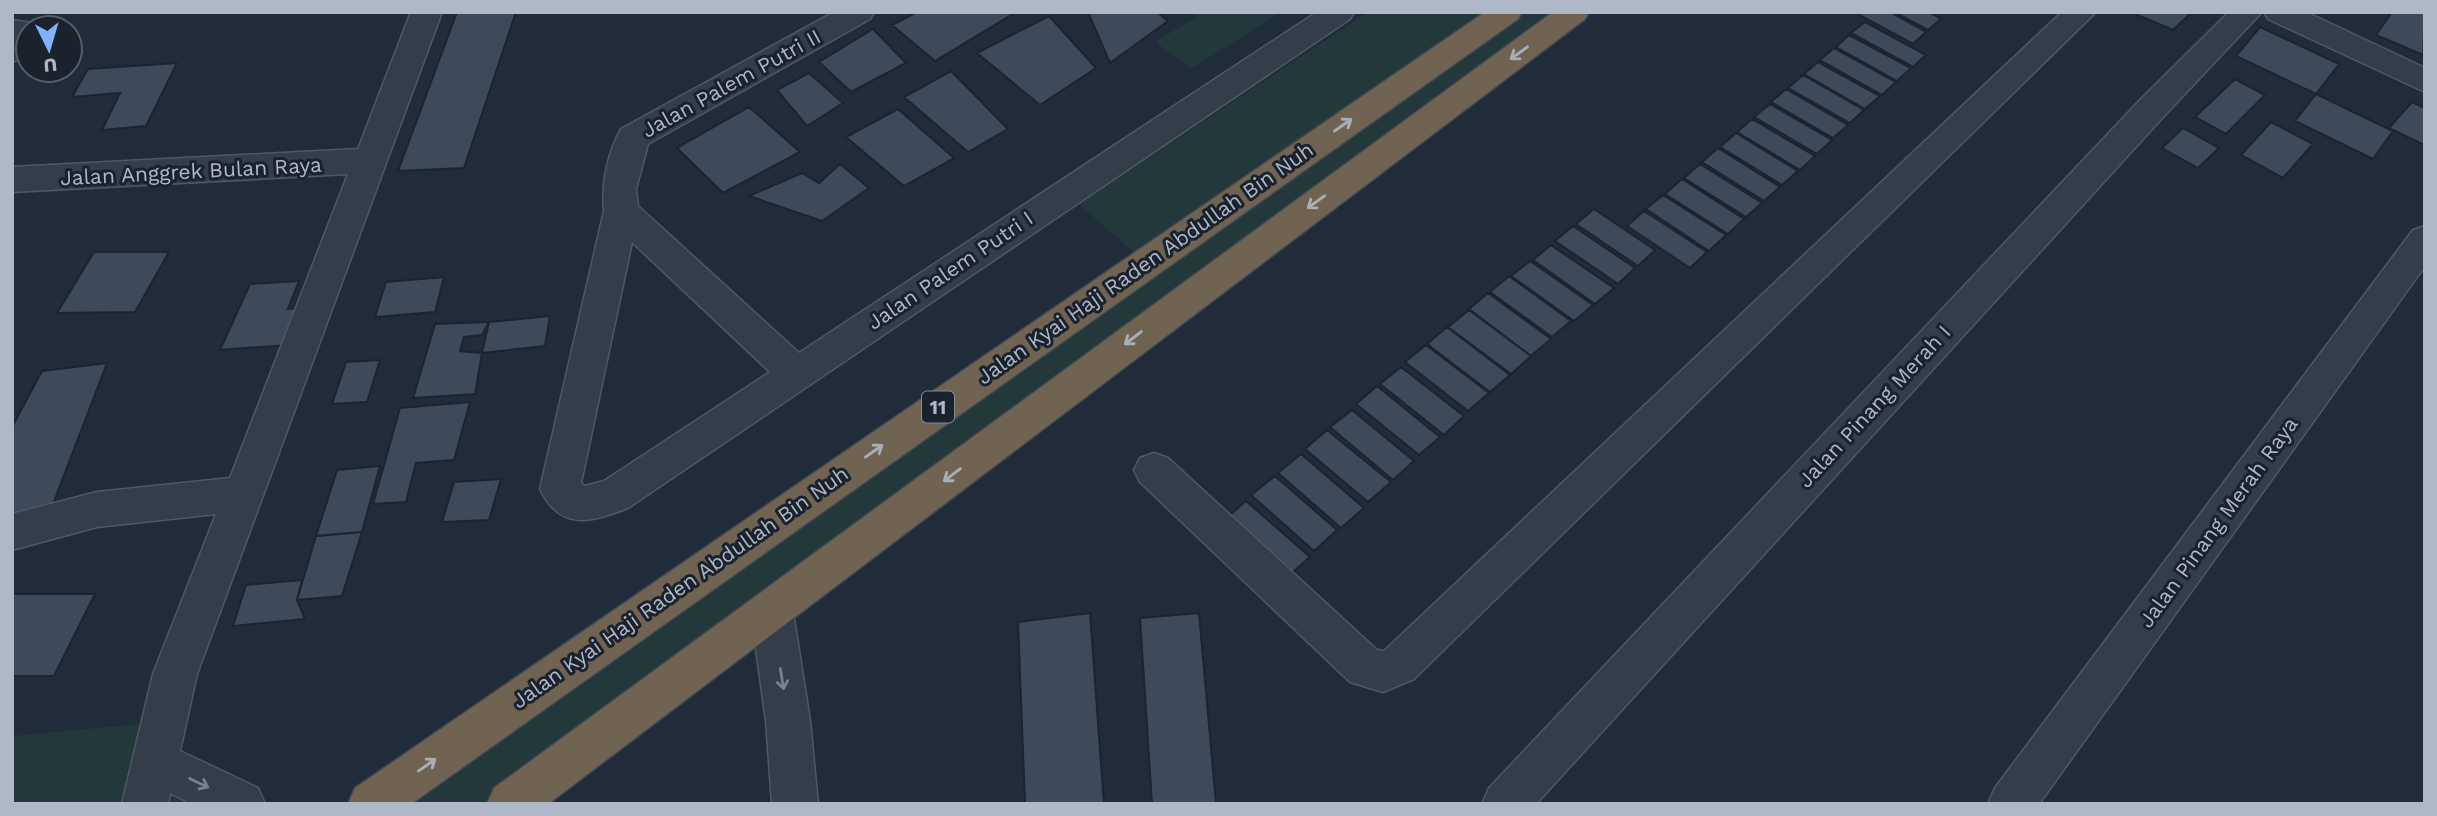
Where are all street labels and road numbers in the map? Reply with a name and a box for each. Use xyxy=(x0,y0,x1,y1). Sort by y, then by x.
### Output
street label: Jalan Palem Putri II xyxy=(637,23,825,143)
street label: Jalan Kyai Haji Raden Abdullah Bin Nuh xyxy=(972,137,1318,389)
street label: Jalan Anggrek Bulan Raya xyxy=(60,152,323,190)
street label: Jalan Palem Putri I xyxy=(862,205,1038,335)
street label: Jalan Pinang Merah I xyxy=(1792,320,1956,492)
road number: 11 xyxy=(922,392,954,422)
street label: Jalan Pinang Merah Raya xyxy=(2133,412,2303,632)
street label: Jalan Kyai Haji Raden Abdullah Bin Nuh xyxy=(507,461,853,713)

